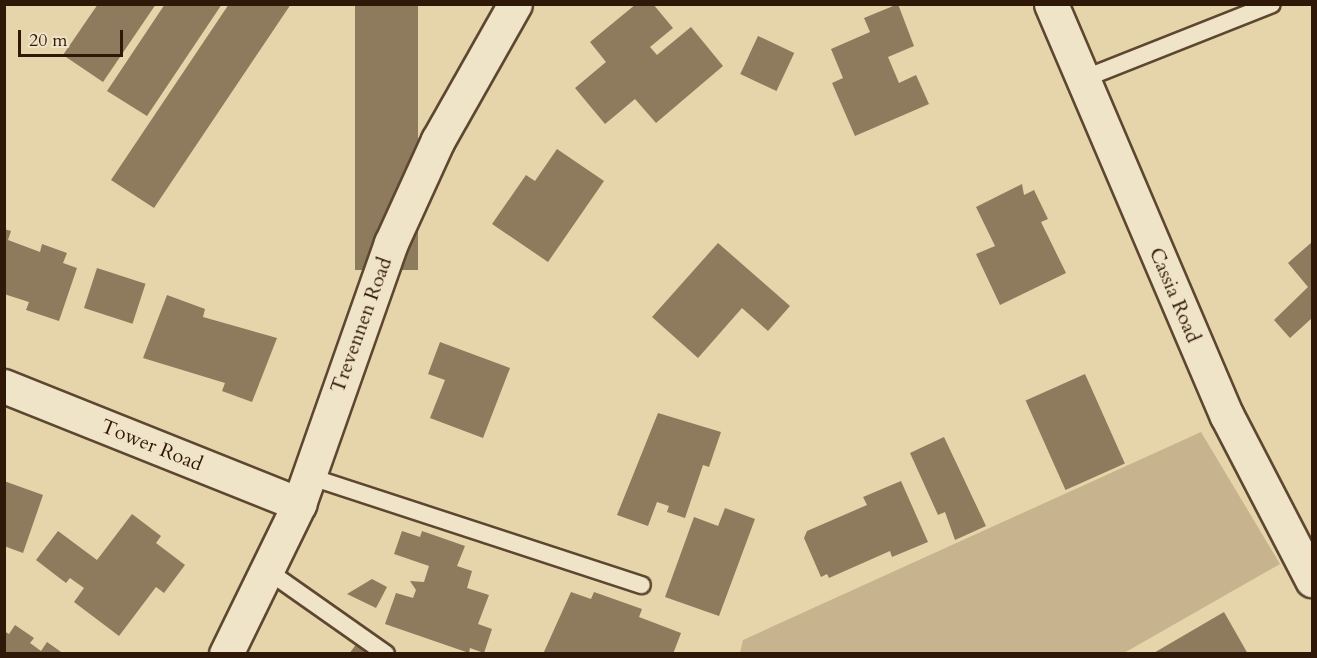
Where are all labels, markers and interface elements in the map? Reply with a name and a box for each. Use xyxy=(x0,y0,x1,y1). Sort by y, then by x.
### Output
scale bar xyxy=(21,18,126,56)
text: 20 m xyxy=(29,28,68,53)
street label: Cassia Road xyxy=(1144,244,1206,346)
street label: Trevennen Road xyxy=(325,254,397,396)
street label: Tower Road xyxy=(98,414,206,476)

